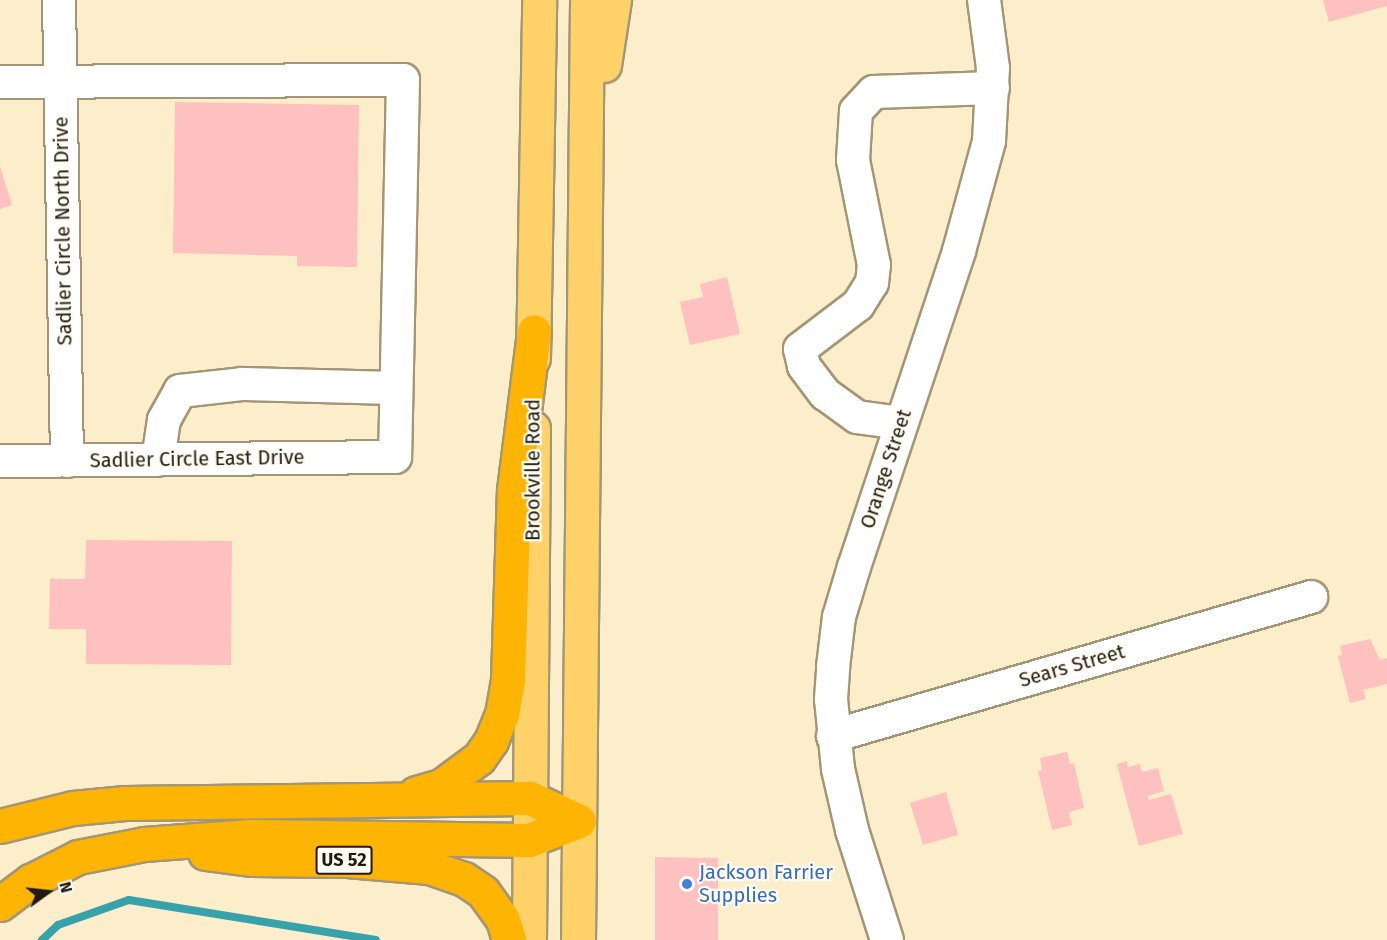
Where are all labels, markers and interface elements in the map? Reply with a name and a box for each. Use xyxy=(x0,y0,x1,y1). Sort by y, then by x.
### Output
street label: Sadlier Circle North Drive xyxy=(49,116,77,346)
street label: Brookville Road xyxy=(521,399,545,541)
street label: Orange Street xyxy=(855,406,917,532)
street label: Sadlier Circle East Drive xyxy=(90,445,304,473)
street label: Sears Street xyxy=(1016,639,1128,693)
road number: US 52 xyxy=(316,845,372,875)
place label: Jackson Farrier Supplies xyxy=(699,861,833,908)
north arrow xyxy=(18,862,78,922)
marker: Jackson Farrier Supplies xyxy=(680,877,694,891)
text: N xyxy=(55,880,76,895)

